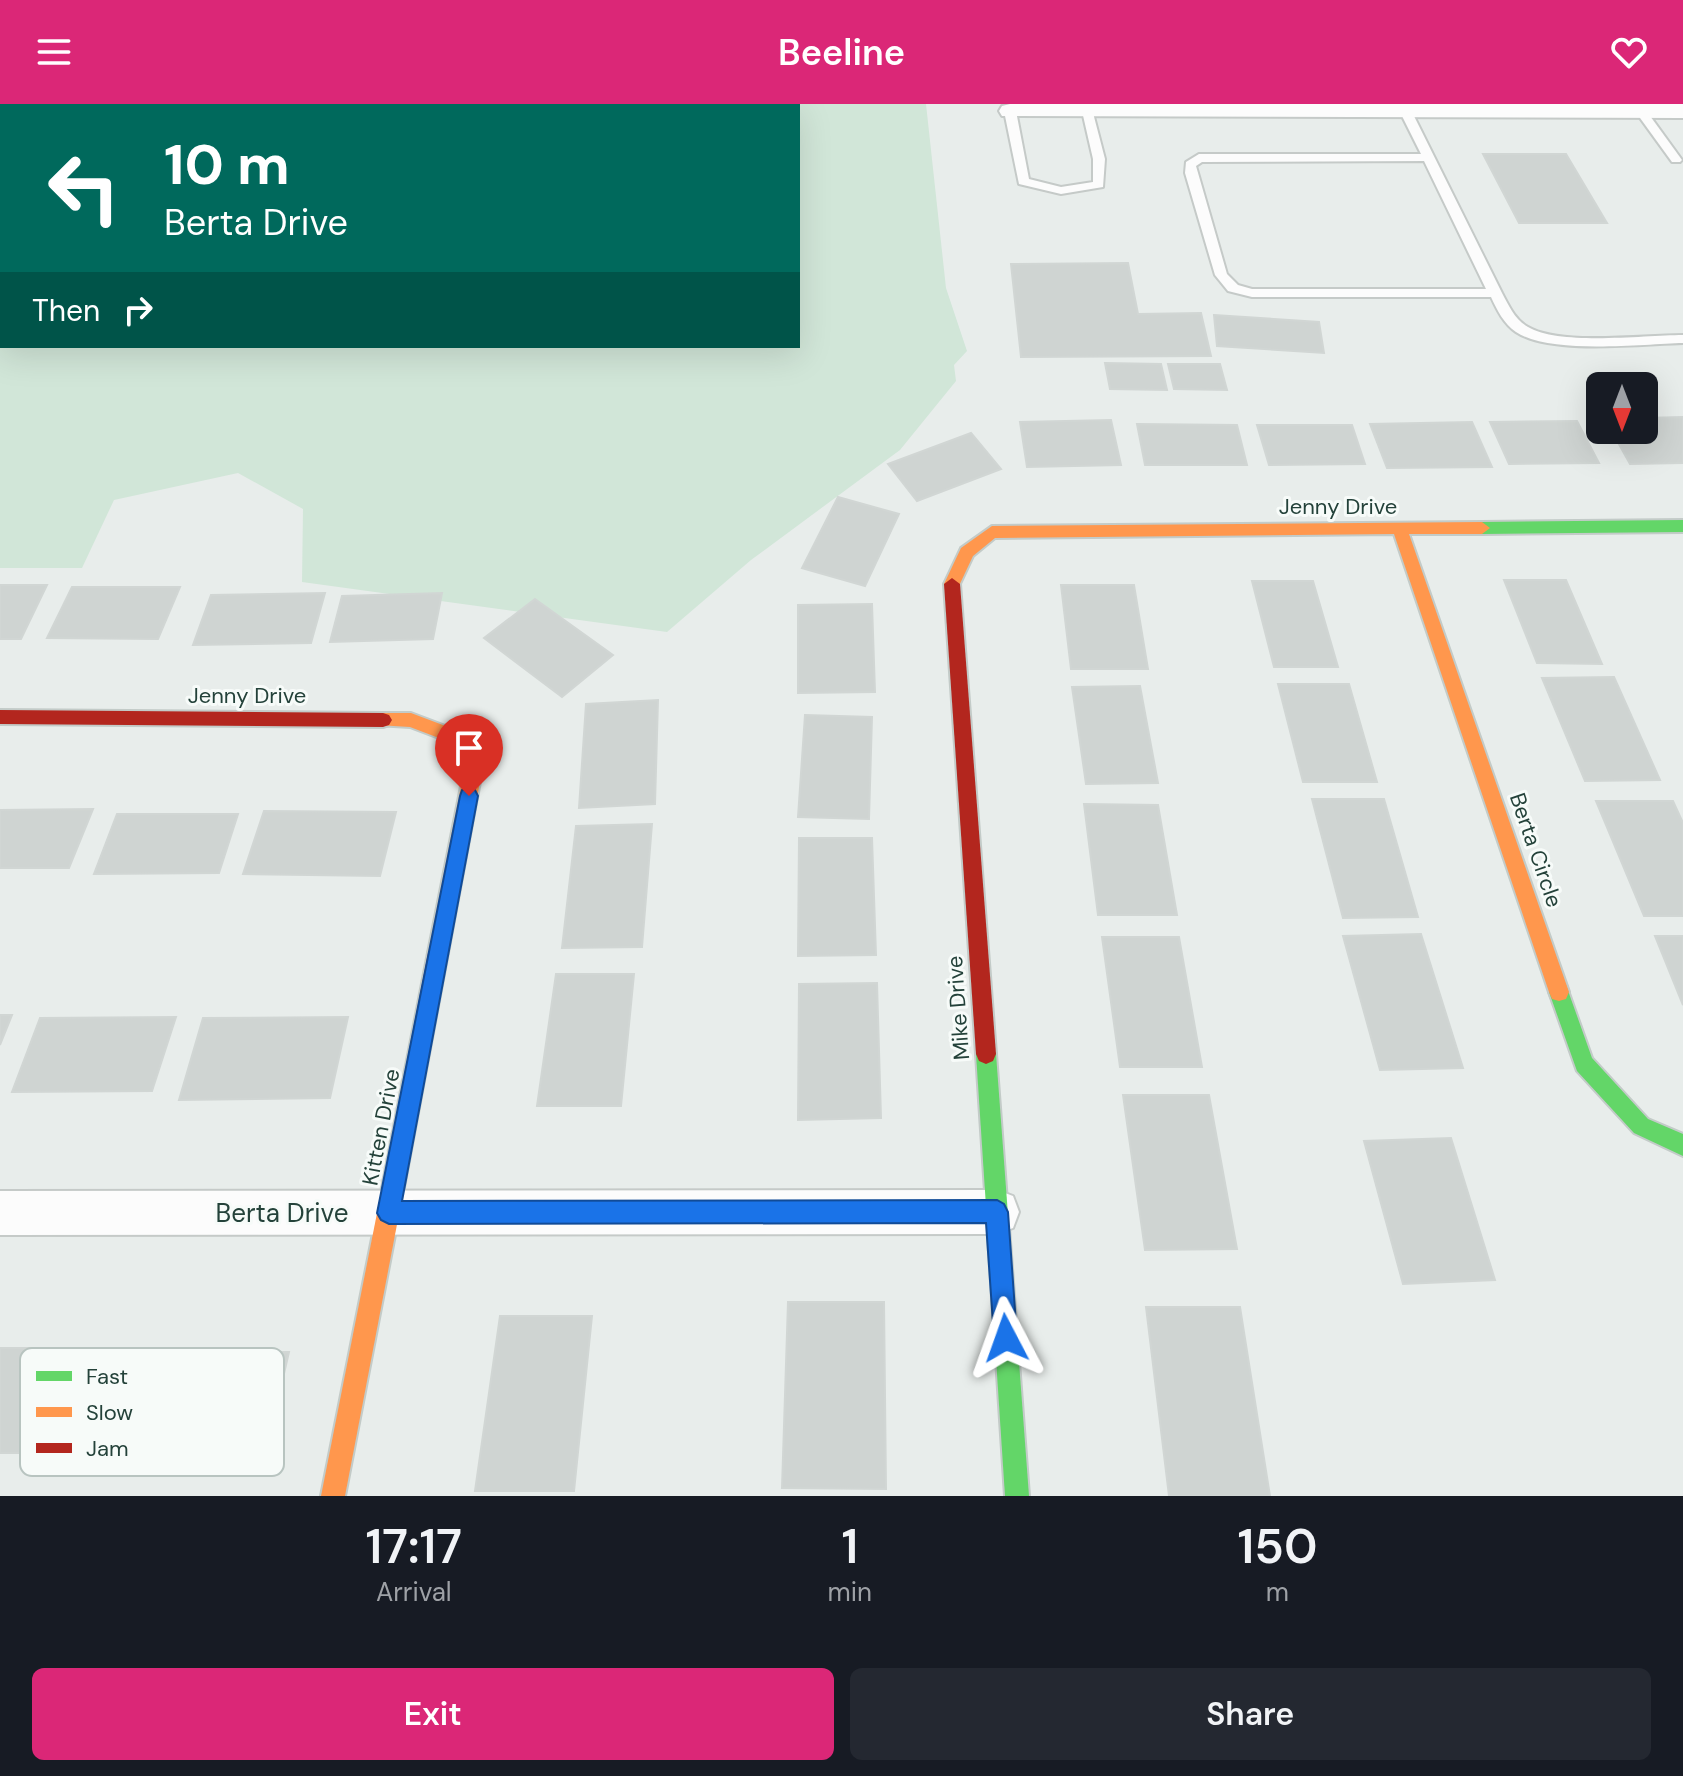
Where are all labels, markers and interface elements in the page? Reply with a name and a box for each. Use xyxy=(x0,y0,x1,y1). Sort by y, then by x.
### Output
text: Beeline xyxy=(778,29,905,76)
icon: menu xyxy=(32,30,76,74)
icon: heart xyxy=(1607,30,1651,74)
text: 10 m xyxy=(164,128,290,201)
icon: left xyxy=(32,136,136,240)
text: Berta Drive xyxy=(164,199,348,246)
icon: right xyxy=(116,288,160,332)
text: Then xyxy=(32,291,100,330)
north arrow xyxy=(1586,372,1658,444)
map controls xyxy=(1586,372,1658,444)
street label: Jenny Drive xyxy=(1279,492,1397,521)
street label: Jenny Drive xyxy=(188,681,306,710)
pin xyxy=(435,714,503,796)
icon: arrive xyxy=(447,726,491,770)
street label: Berta Circle xyxy=(1503,789,1569,911)
street label: Mike Drive xyxy=(940,955,976,1061)
street label: Kitten Drive xyxy=(355,1066,407,1188)
street label: Berta Drive xyxy=(216,1196,348,1230)
position arrow xyxy=(964,1296,1048,1380)
legend xyxy=(20,1348,284,1476)
text: Fast xyxy=(86,1362,128,1391)
text: Slow xyxy=(86,1398,133,1427)
text: Jam xyxy=(86,1434,129,1463)
text: 17:17 xyxy=(366,1515,462,1578)
text: 1 xyxy=(841,1515,858,1578)
text: 150 xyxy=(1238,1515,1317,1578)
text: Arrival xyxy=(376,1575,452,1609)
text: min xyxy=(828,1575,872,1609)
text: m xyxy=(1266,1575,1289,1609)
button: Exit xyxy=(32,1668,834,1760)
button: Share xyxy=(850,1668,1651,1760)

